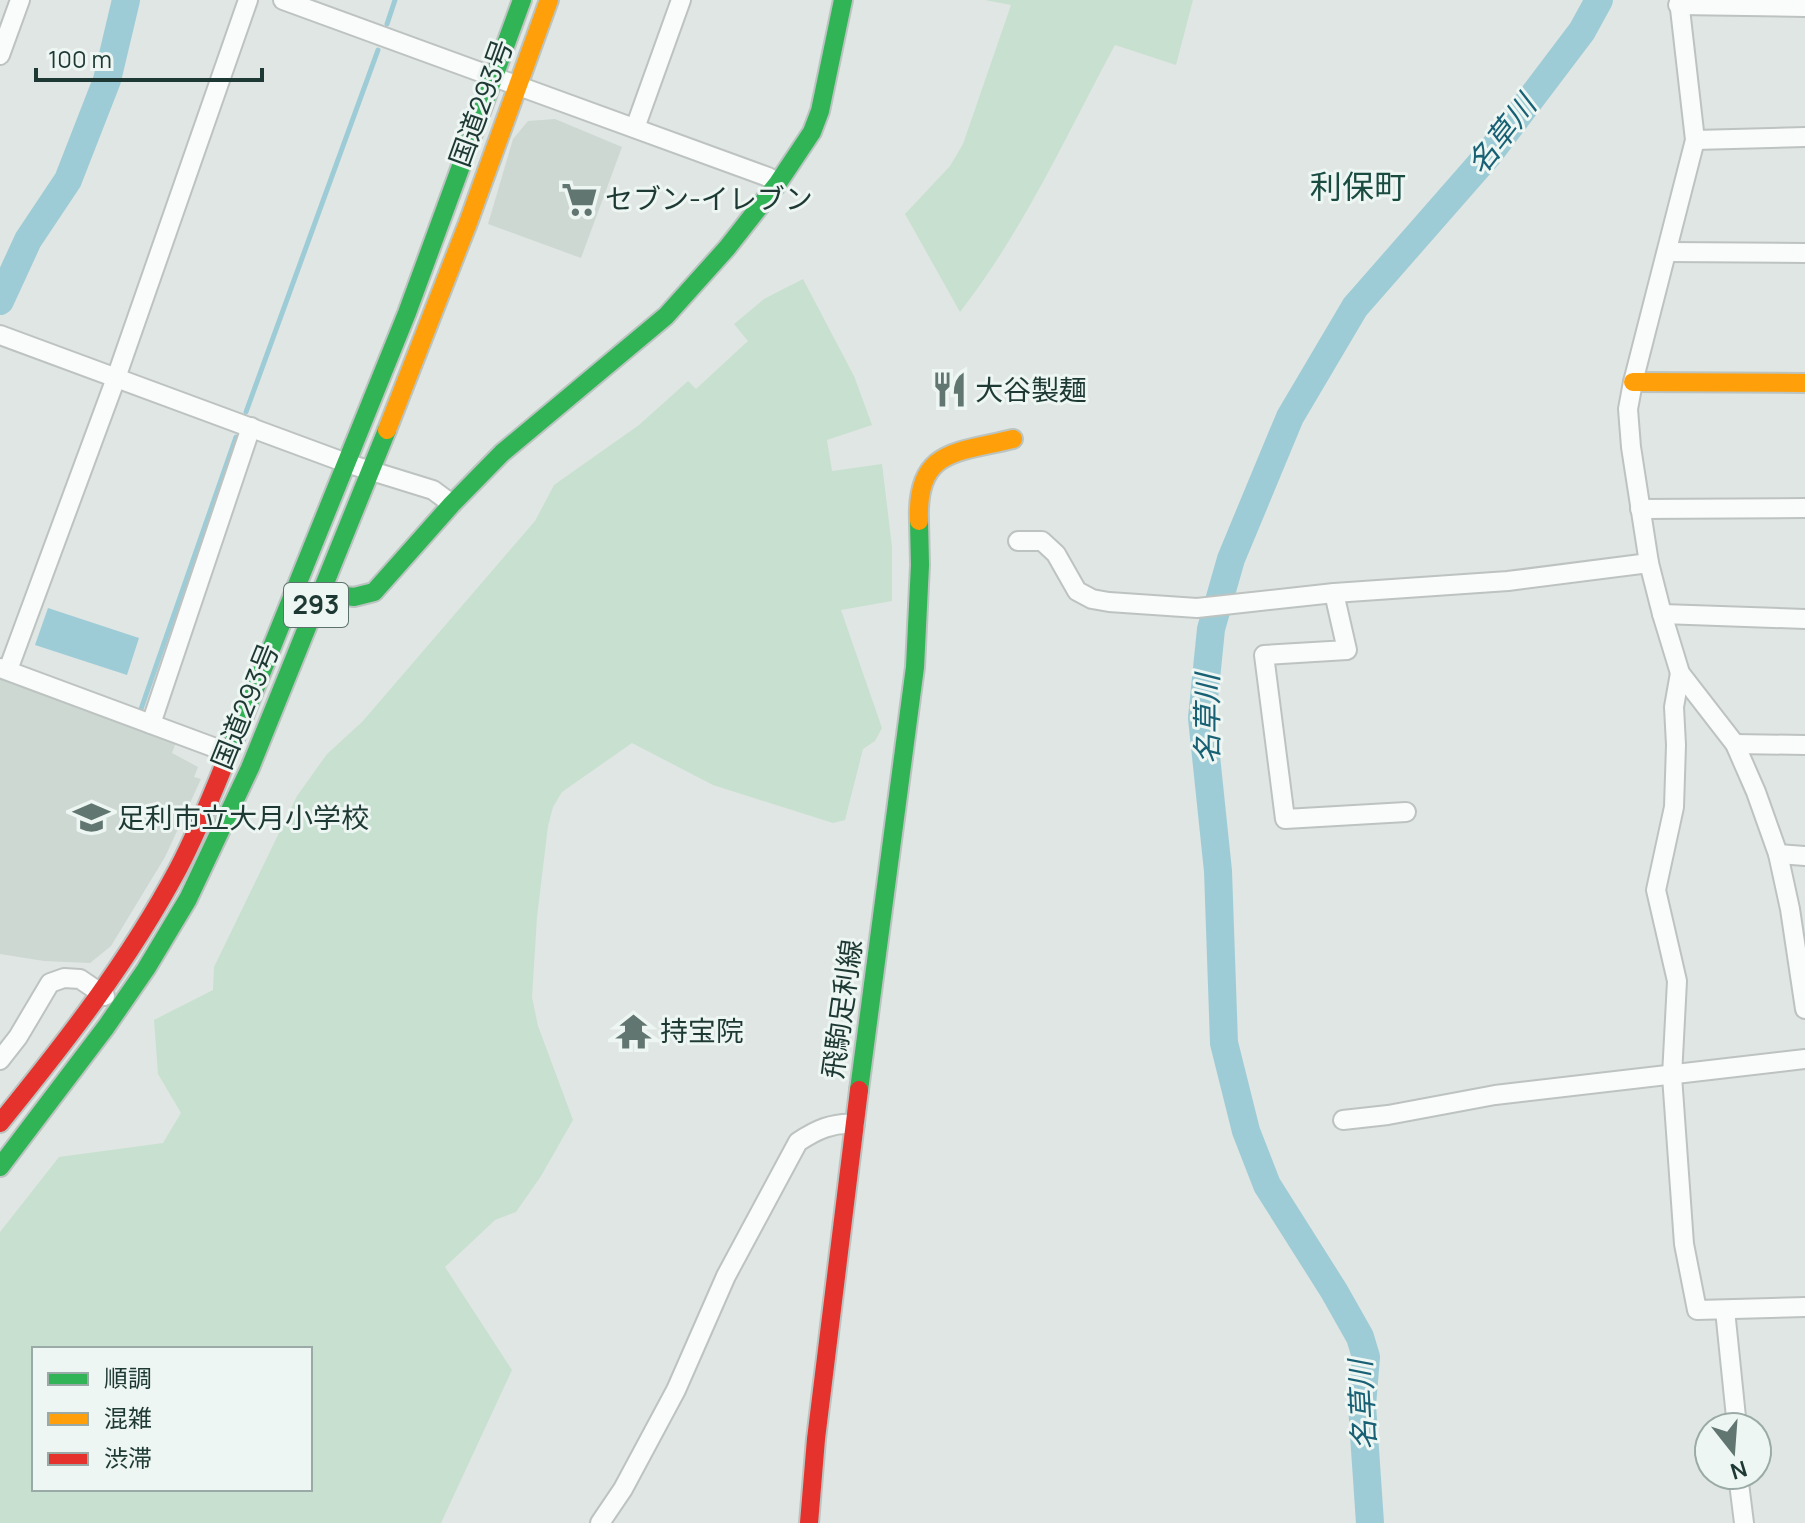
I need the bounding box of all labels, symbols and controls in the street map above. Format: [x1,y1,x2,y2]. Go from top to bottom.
scale bar [36,32,262,82]
street label: 国道293号 [439,34,521,172]
text: 100 m [48,42,112,75]
water label: 名草川 [1457,84,1547,182]
district label: 利保町 [1310,164,1406,208]
place label: セブン-イレブン [605,179,813,217]
supermarket icon: セブン-イレブン [560,180,598,218]
place label: 大谷製麺 [975,370,1087,408]
restaurant icon: 大谷製麺 [930,371,968,409]
road number: 293 [284,583,348,627]
street label: 国道293号 [202,637,287,774]
water label: 名草川 [1186,671,1227,764]
place label: 足利市立大月小学校 [117,798,369,836]
school or university icon: 足利市立大月小学校 [72,799,110,837]
street label: 飛駒足利線 [812,937,870,1081]
place label: 持宝院 [660,1011,744,1049]
temple icon: 持宝院 [615,1012,653,1050]
legend [32,1347,312,1491]
water label: 名草川 [1339,1356,1384,1451]
text: 順調 [104,1361,152,1394]
text: 混雑 [104,1401,152,1434]
north arrow [1693,1411,1773,1491]
text: 渋滞 [104,1441,152,1474]
text: N [1727,1453,1751,1487]

